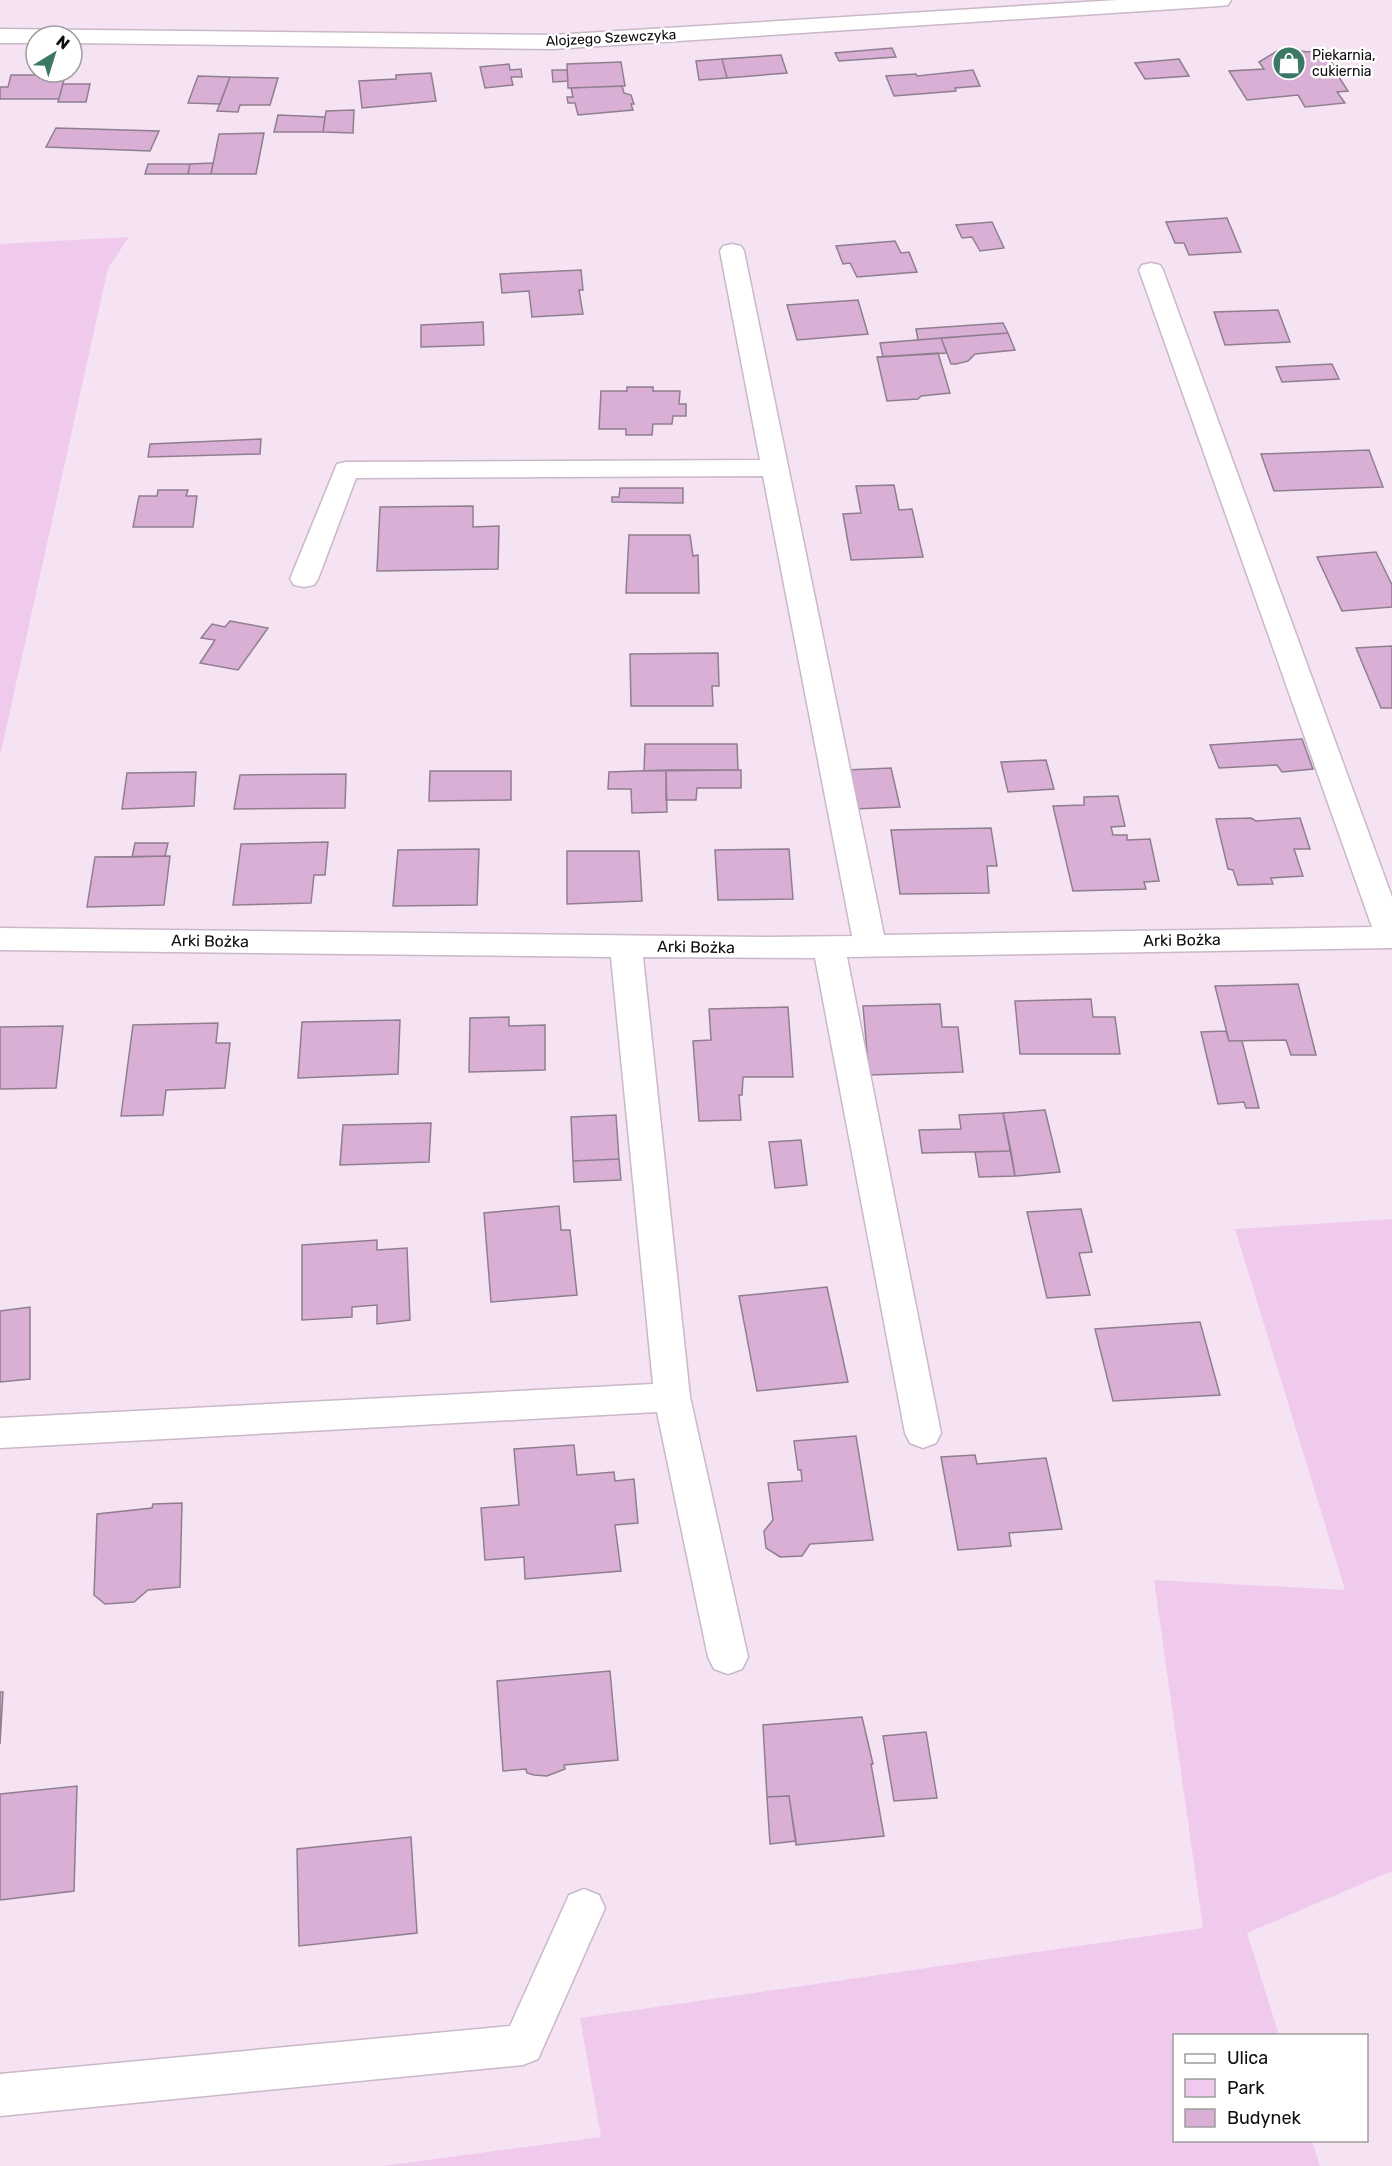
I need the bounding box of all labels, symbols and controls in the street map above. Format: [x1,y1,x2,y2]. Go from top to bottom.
north arrow [24,24,84,84]
street label: Alojzego Szewczyka [545,26,677,50]
text: N [53,32,73,54]
shop icon: Piekarnia, cukiernia [1271,45,1307,81]
place label: Piekarnia, cukiernia [1312,47,1375,80]
street label: Arki Bożka [1143,930,1221,950]
street label: Arki Bożka [171,931,249,951]
street label: Arki Bożka [657,937,735,957]
legend [1173,2034,1368,2142]
text: Ulica [1227,2047,1268,2069]
text: Park [1227,2077,1265,2099]
text: Budynek [1227,2107,1301,2129]

